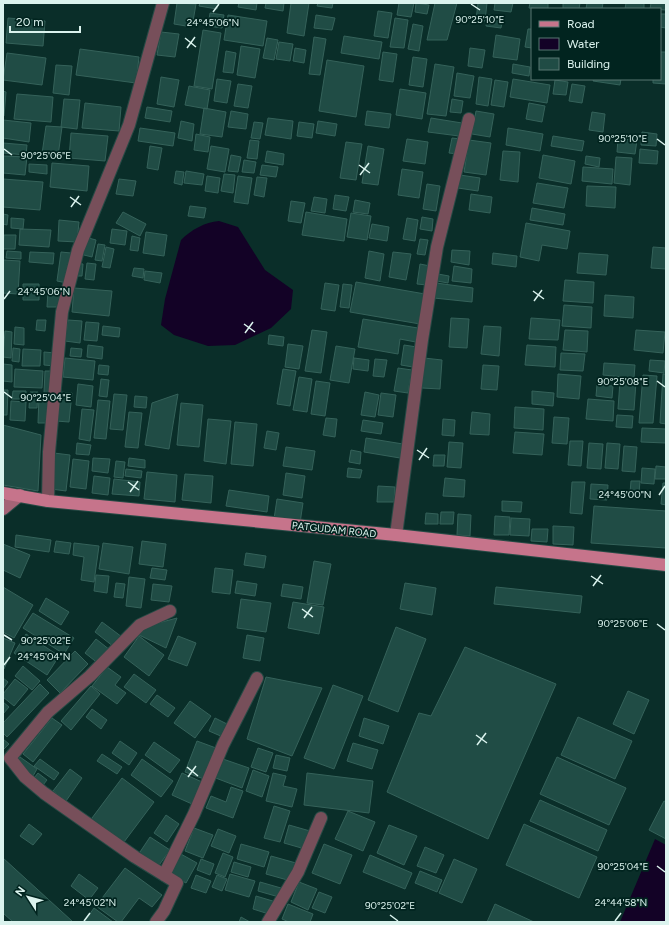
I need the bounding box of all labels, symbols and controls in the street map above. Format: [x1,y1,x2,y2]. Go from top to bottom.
scale bar [10,8,80,34]
legend [531,8,661,80]
text: 90°25'10"E [456,13,504,26]
text: 20 m [16,15,44,29]
text: 24°45'06"N [187,16,239,29]
text: Road [567,17,595,31]
text: Water [567,37,599,51]
text: Building [567,57,610,71]
text: 90°25'10"E [599,132,647,145]
text: 90°25'06"E [21,149,71,162]
text: 24°45'06"N [18,285,70,298]
text: 90°25'08"E [598,375,648,388]
text: 90°25'04"E [21,391,71,404]
text: 24°45'00"N [598,488,652,501]
street label: PATGUDAM ROAD [291,519,377,540]
text: 90°25'06"E [598,617,648,630]
text: 90°25'02"E [21,634,71,647]
text: 24°45'04"N [17,650,71,663]
text: 90°25'04"E [598,860,648,873]
north arrow [8,877,48,917]
text: N [13,884,28,899]
text: 24°45'02"N [64,896,116,909]
text: 24°44'58"N [595,896,647,909]
text: 90°25'02"E [365,899,415,912]

